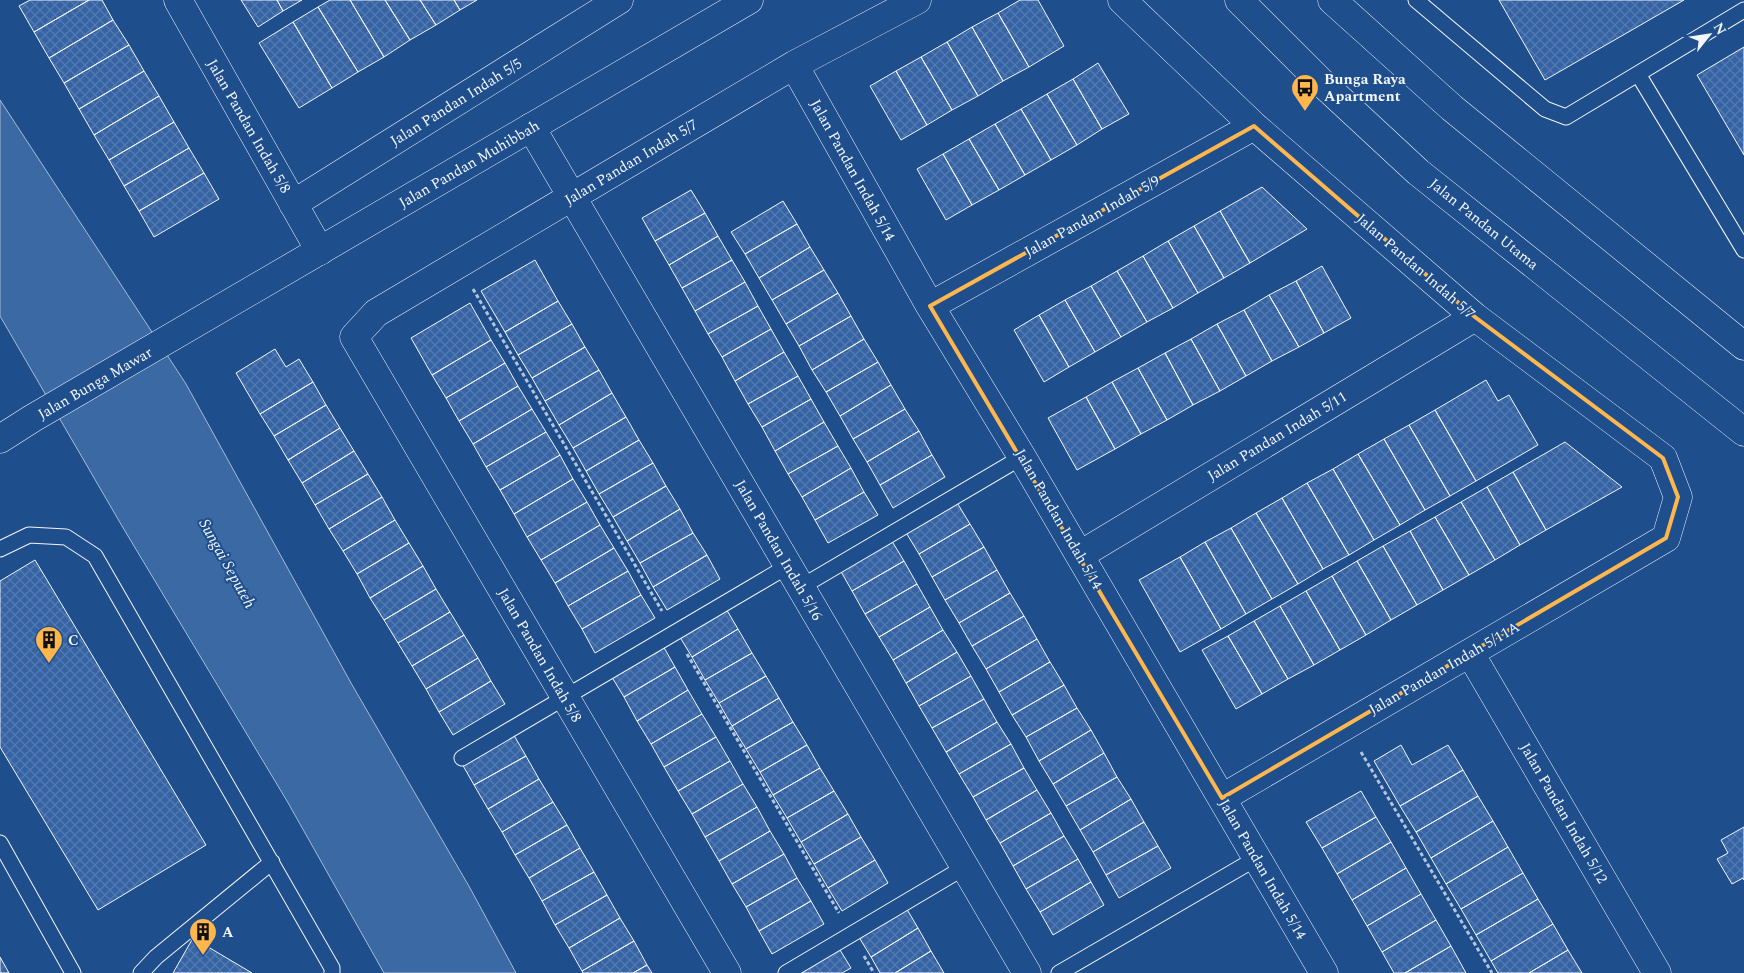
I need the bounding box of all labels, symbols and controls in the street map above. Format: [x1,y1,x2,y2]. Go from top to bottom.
north arrow [1684,10,1734,60]
text: N [1708,19,1732,39]
street label: Jalan Pandan Indah 5/5 [386,52,527,152]
street label: Jalan Pandan Indah 5/8 [201,55,296,198]
place label: Bunga Raya Apartment [1324,68,1406,108]
bus stop icon: Bunga Raya Apartment [1290,73,1320,112]
street label: Jalan Pandan Indah 5/14 [804,95,901,246]
street label: Jalan Pandan Indah 5/7 [560,113,702,211]
street label: Jalan Pandan Muhibbah [394,115,544,214]
street label: Jalan Pandan Indah 5/9 [1020,170,1164,263]
street label: Jalan Pandan Utama [1424,173,1544,276]
street label: Jalan Pandan Indah 5/7 [1351,208,1481,325]
street label: Jalan Bunga Mawar [34,341,157,426]
street label: Jalan Pandan Indah 5/11 [1203,386,1351,487]
street label: Jalan Pandan Indah 5/14 [1009,444,1109,594]
street label: Jalan Pandan Indah 5/16 [729,475,829,625]
water label: Sungai Seputeh [193,514,262,613]
street label: Jalan Pandan Indah 5/8 [492,584,587,727]
street label: Jalan Pandan Indah 5/11A [1365,616,1524,721]
building icon: C [34,625,64,664]
place label: C [68,629,79,652]
street label: Jalan Pandan Indah 5/12 [1514,738,1613,888]
street label: Jalan Pandan Indah 5/14 [1213,794,1313,944]
building icon: A [188,917,218,956]
place label: A [222,921,234,944]

